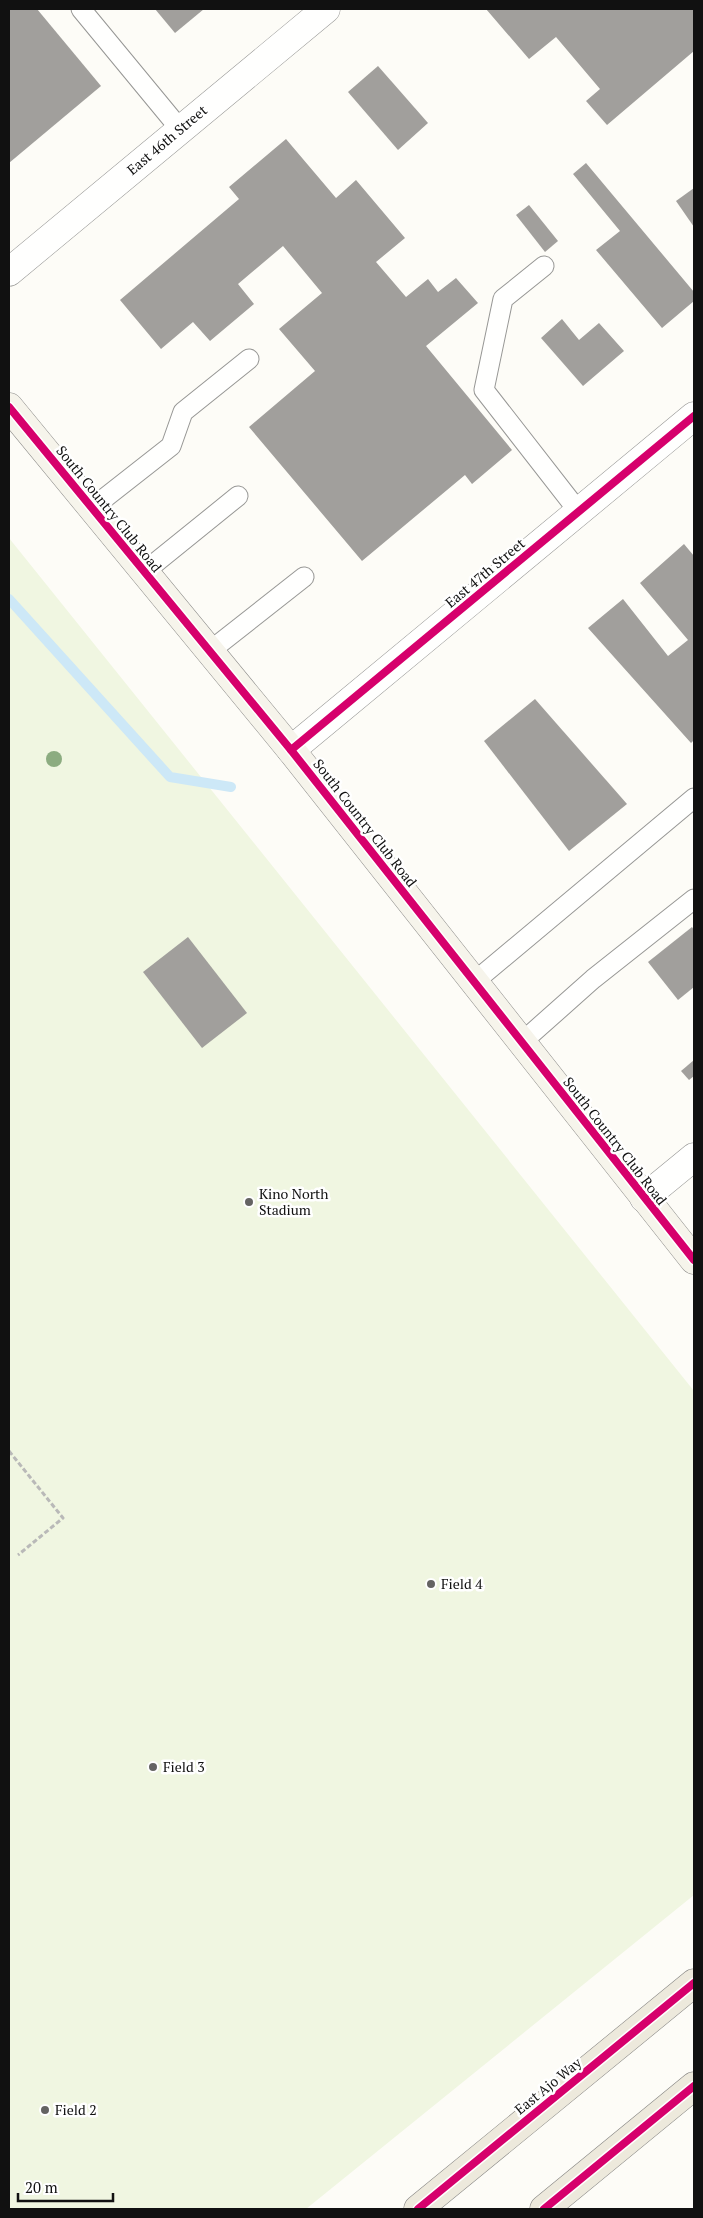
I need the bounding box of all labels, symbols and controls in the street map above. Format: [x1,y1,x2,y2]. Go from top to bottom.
street label: East 46th Street [123,100,211,179]
street label: South Country Club Road [52,441,167,576]
street label: East 47th Street [441,533,529,612]
street label: South Country Club Road [309,755,422,891]
street label: South Country Club Road [559,1073,672,1209]
place label: Kino North Stadium [259,1184,329,1219]
marker: Kino North Stadium [243,1196,255,1208]
place label: Field 4 [441,1574,483,1593]
marker: Field 4 [425,1578,437,1590]
place label: Field 3 [163,1757,205,1776]
marker: Field 3 [147,1761,159,1773]
street label: East Ajo Way [510,2052,586,2118]
place label: Field 2 [55,2100,97,2119]
marker: Field 2 [39,2104,51,2116]
scale bar [18,2170,112,2202]
text: 20 m [25,2177,58,2197]

